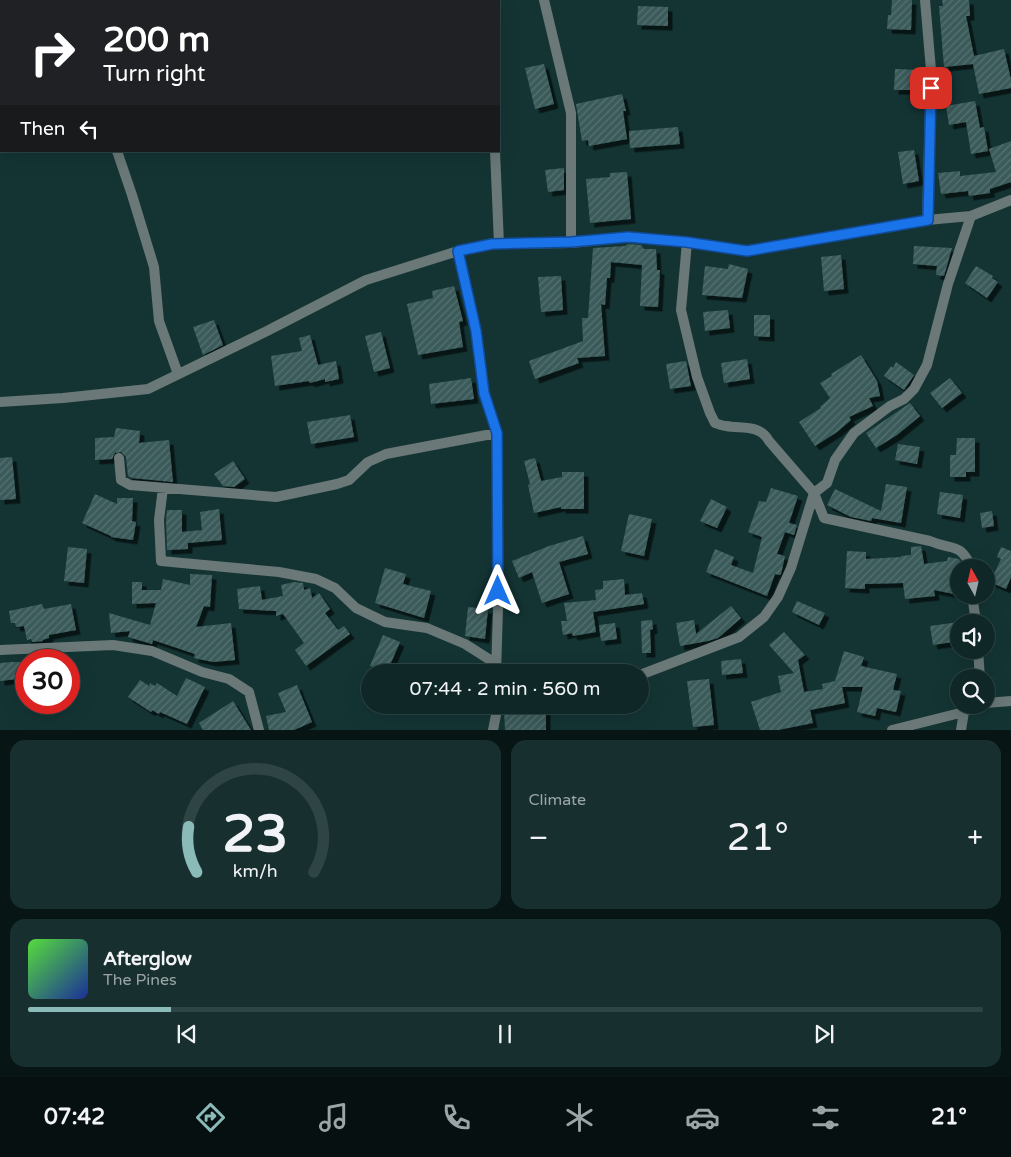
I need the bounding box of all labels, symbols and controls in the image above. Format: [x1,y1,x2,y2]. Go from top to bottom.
text: 200 m [103,19,210,61]
icon: right [20,20,85,85]
text: Turn right [103,61,205,87]
pin [910,67,952,109]
icon: arrive [917,74,945,102]
icon: left [75,115,103,143]
text: Then [20,118,65,140]
north arrow [950,559,995,604]
map controls [950,559,995,714]
position arrow [471,564,523,616]
button: sound [950,614,995,659]
speed limit sign: 30 [15,649,80,714]
button: search [950,669,995,714]
text: 07:44 · 2 min · 560 m [409,678,601,700]
text: Climate [529,790,586,810]
text: 23 [223,803,288,866]
text: 21° [727,815,789,861]
text: − [529,821,548,855]
text: + [967,821,983,855]
text: km/h [233,861,278,882]
text: Afterglow [103,948,192,970]
text: The Pines [103,970,177,990]
icon: previous [173,1020,201,1048]
icon: pause [491,1020,519,1048]
icon: next [810,1020,838,1048]
icon: directions [193,1100,228,1135]
icon: music [316,1100,351,1135]
icon: phone [439,1100,474,1135]
icon: climate [562,1100,597,1135]
icon: car [685,1100,720,1135]
icon: filters [808,1100,843,1135]
text: 07:42 [44,1104,105,1130]
text: 21° [931,1104,967,1130]

